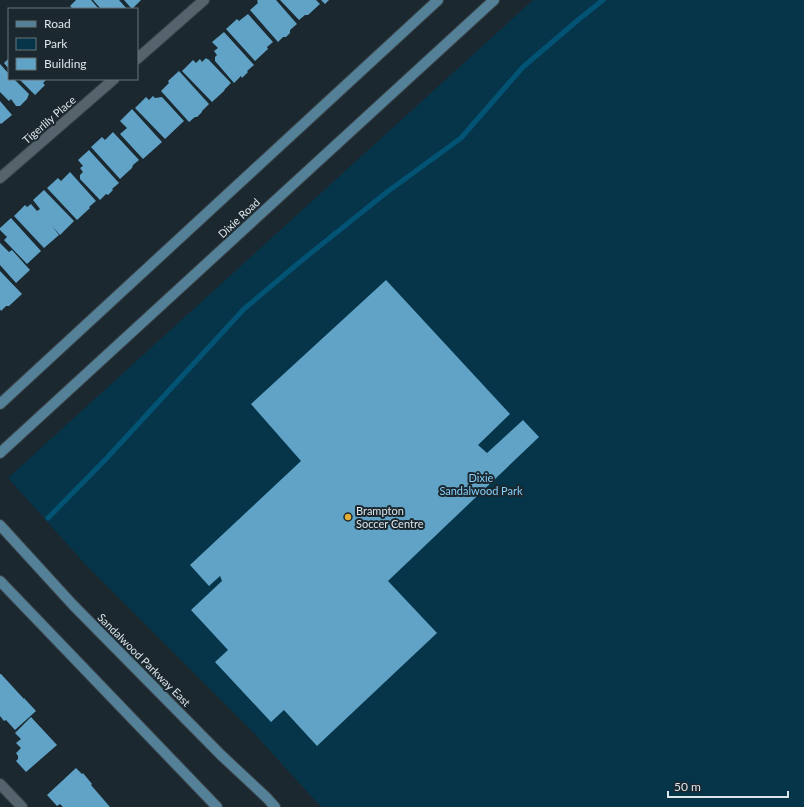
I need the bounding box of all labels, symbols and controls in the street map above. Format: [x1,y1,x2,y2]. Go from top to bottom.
legend [8,8,138,80]
text: Road [44,16,71,31]
text: Park [44,36,68,51]
text: Building [44,56,87,71]
street label: Tigerlily Place [19,93,78,146]
street label: Dixie Road [215,195,262,240]
park label: Dixie Sandalwood Park [439,471,523,497]
place label: Brampton Soccer Centre [356,504,424,530]
marker: Brampton Soccer Centre [343,512,353,522]
street label: Sandalwood Parkway East [95,611,193,709]
scale bar [668,773,788,799]
text: 50 m [674,779,701,794]

